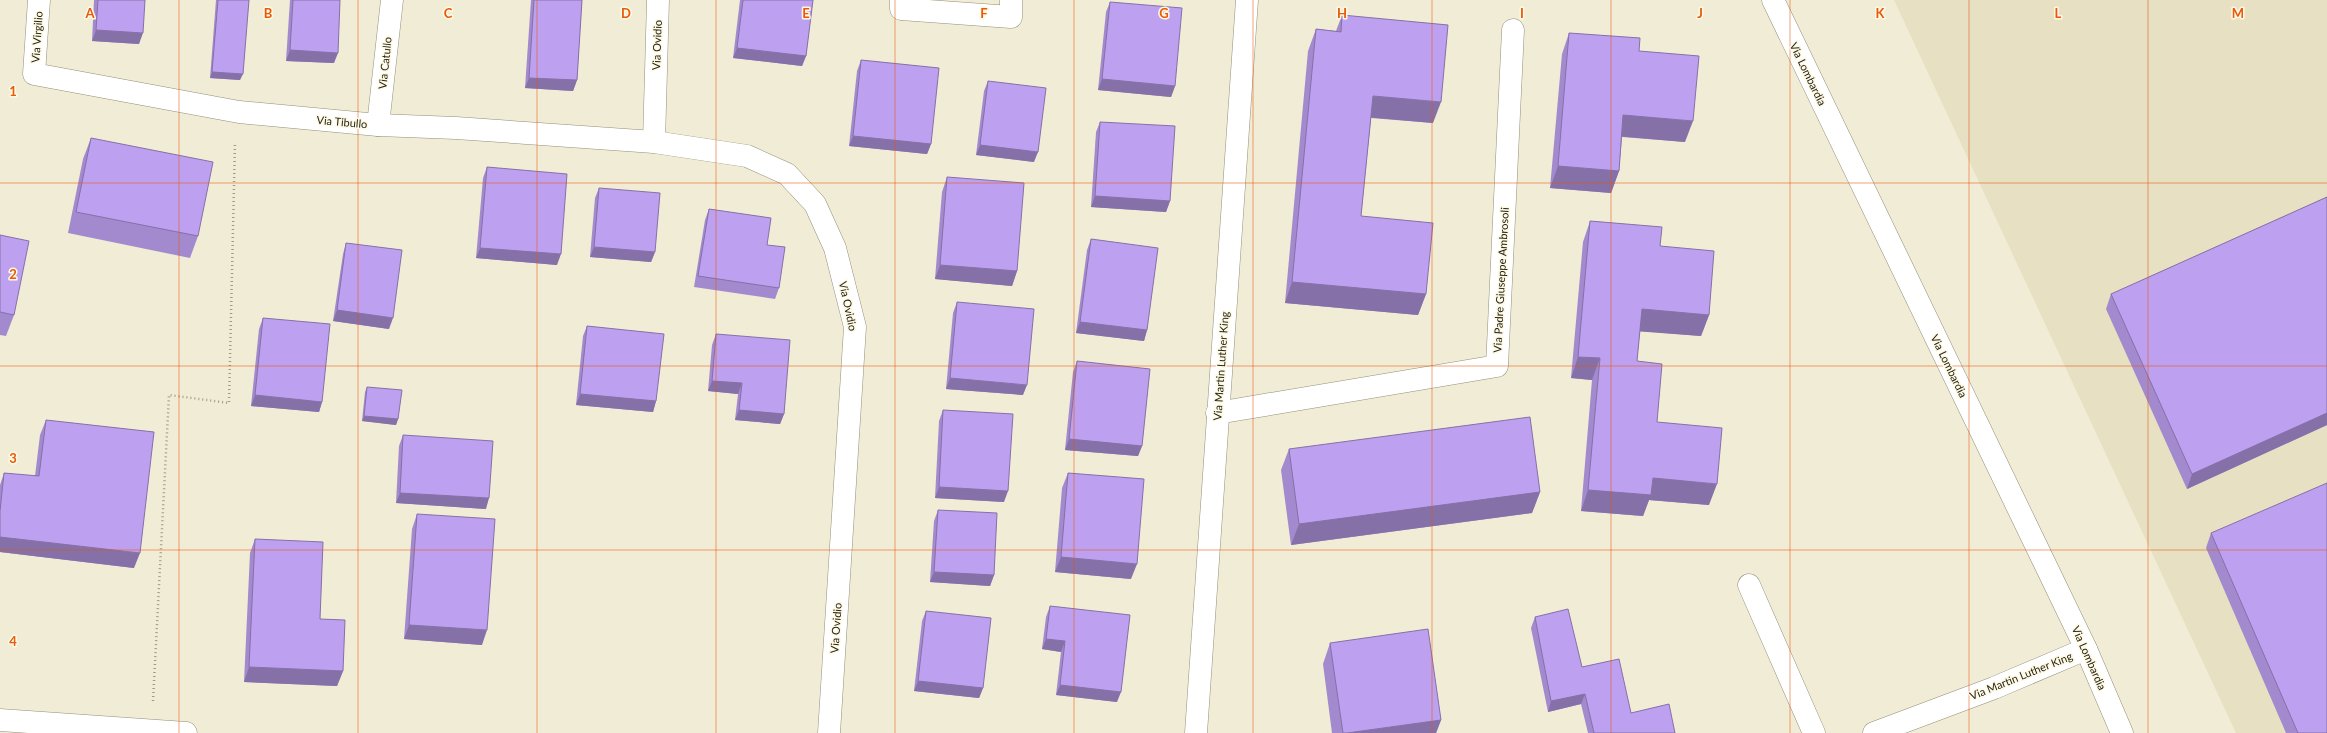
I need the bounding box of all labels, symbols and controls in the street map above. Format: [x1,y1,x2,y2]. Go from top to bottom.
text: A [84,5,95,21]
text: B [264,5,273,21]
text: C [444,5,453,21]
text: D [621,5,631,21]
text: E [802,5,810,21]
text: F [980,5,988,21]
text: G [1159,5,1169,21]
text: H [1337,5,1347,21]
text: I [1520,5,1524,21]
text: J [1697,5,1703,21]
text: K [1876,5,1886,21]
text: L [2055,5,2062,21]
text: M [2232,5,2244,21]
street label: Via Virgilio [28,11,45,63]
street label: Via Ovidio [649,20,664,70]
street label: Via Catullo [375,36,394,90]
street label: Via Lombardia [1788,40,1829,107]
text: 1 [9,83,17,99]
street label: Via Tibullo [316,113,368,130]
street label: Via Padre Giuseppe Ambrosoli [1490,207,1511,353]
text: 2 [9,266,17,282]
street label: Via Ovidio [837,280,860,332]
street label: Via Martin Luther King [1210,311,1231,421]
street label: Via Lombardia [1929,332,1970,399]
text: 3 [9,450,17,466]
street label: Via Ovidio [827,602,844,654]
street label: Via Lombardia [2070,624,2109,692]
text: 4 [9,633,17,649]
street label: Via Martin Luther King [1968,649,2074,702]

